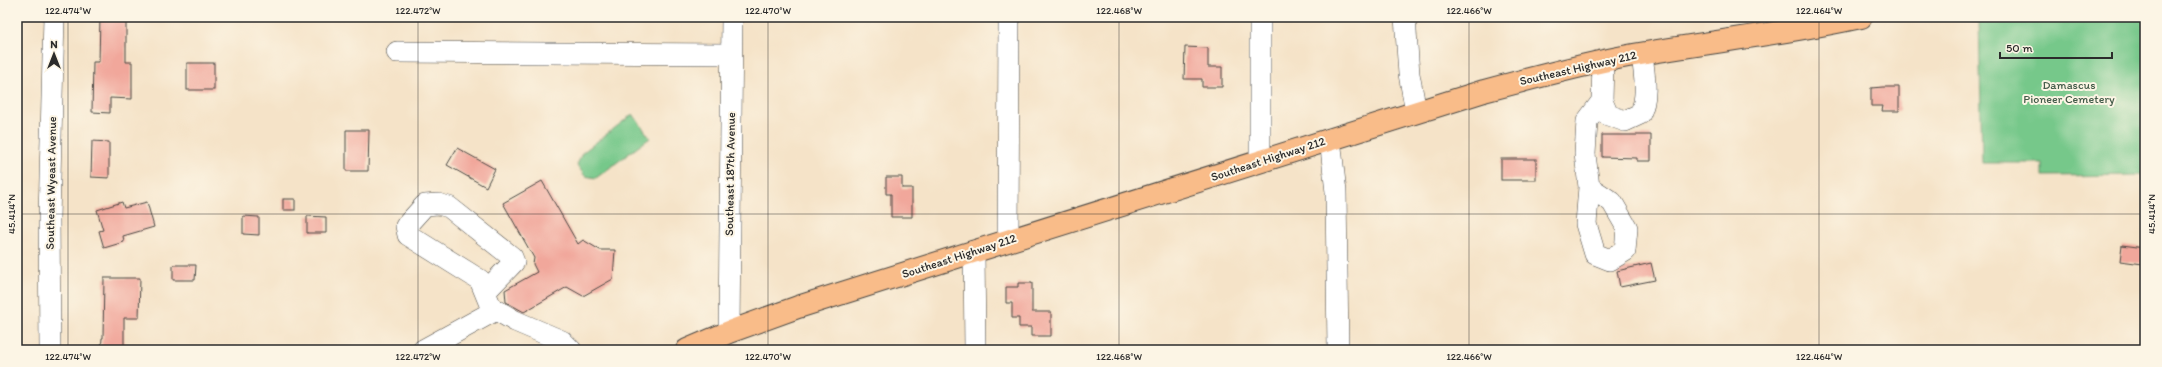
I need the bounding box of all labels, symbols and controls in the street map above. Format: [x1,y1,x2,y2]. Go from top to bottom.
text: 122.474°W [45,4,91,17]
text: 122.472°W [395,4,441,17]
text: 122.470°W [745,4,792,17]
text: 122.468°W [1096,4,1142,17]
text: 122.466°W [1446,4,1492,17]
text: 122.464°W [1796,4,1843,17]
north arrow [34,34,74,74]
scale bar [2000,34,2112,60]
text: N [50,38,58,51]
text: 50 m [2006,41,2032,55]
street label: Southeast Highway 212 [1518,48,1638,88]
park label: Damascus Pioneer Cemetery [2023,78,2115,106]
street label: Southeast 187th Avenue [722,112,738,236]
street label: Southeast Wyeast Avenue [43,116,59,250]
street label: Southeast Highway 212 [1209,134,1328,184]
text: 45.414°N [5,194,18,234]
text: 45.414°N [2145,194,2158,234]
street label: Southeast Highway 212 [900,231,1019,281]
text: 122.474°W [45,350,91,363]
text: 122.472°W [395,350,441,363]
text: 122.470°W [745,350,792,363]
text: 122.468°W [1096,350,1142,363]
text: 122.466°W [1446,350,1492,363]
text: 122.464°W [1796,350,1843,363]

